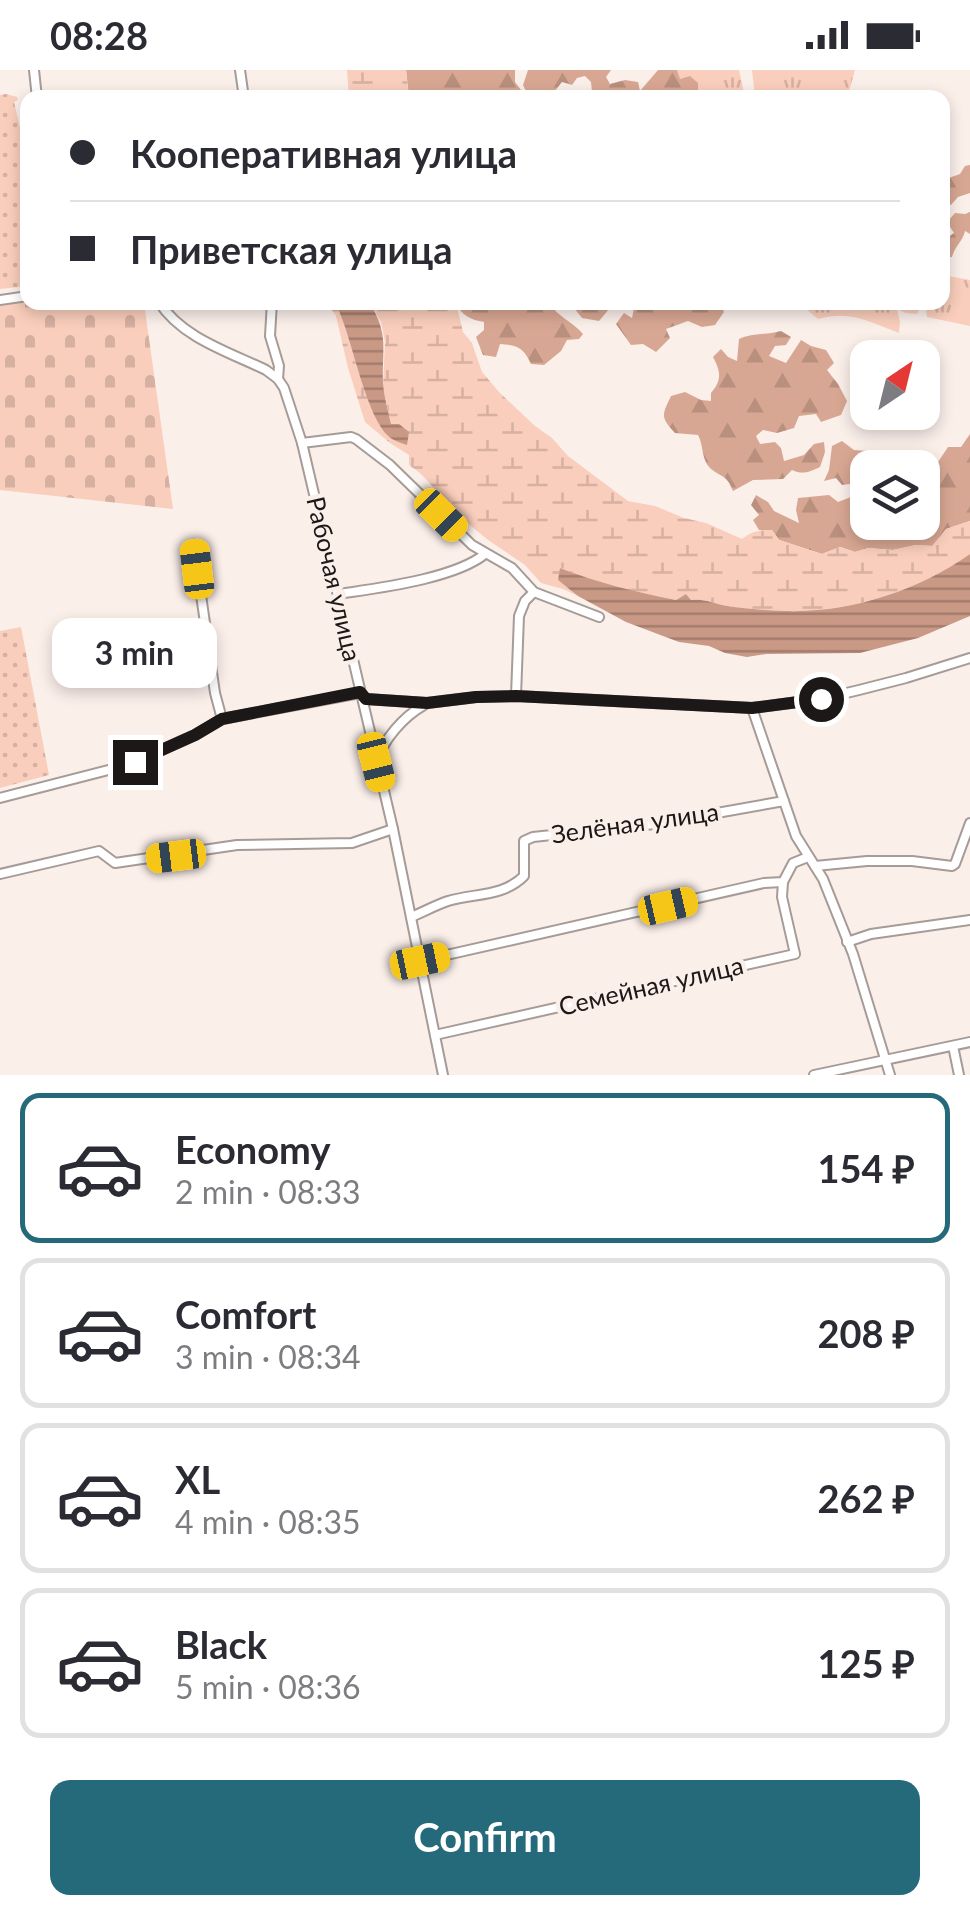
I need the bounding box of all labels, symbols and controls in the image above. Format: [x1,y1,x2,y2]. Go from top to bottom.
text: 08:28 [50,12,148,58]
text: Кооперативная улица [130,130,517,176]
text: Приветская улица [130,226,453,272]
north arrow [850,340,940,430]
map controls [850,340,940,540]
button: layers [850,450,940,540]
car [409,483,473,547]
street label: Рабочая улица [301,493,369,664]
car [178,537,216,601]
callout: 3 min [52,617,218,687]
text: 3 min [95,633,174,672]
route start [799,677,844,722]
car [354,729,398,795]
route end [113,740,158,785]
street label: Зелёная улица [549,795,721,849]
car [144,837,208,875]
car [635,885,701,927]
car [388,940,452,982]
street label: Семейная улица [556,949,746,1021]
icon: car [55,1123,145,1213]
text: Economy [175,1126,330,1172]
text: 154 ₽ [818,1145,915,1191]
text: 2 min · 08:33 [175,1172,361,1211]
icon: car [55,1288,145,1378]
text: Comfort [175,1291,316,1337]
text: 208 ₽ [818,1310,915,1356]
text: 3 min · 08:34 [175,1337,361,1376]
icon: car [55,1453,145,1543]
text: XL [175,1456,220,1502]
text: 262 ₽ [818,1475,915,1521]
text: 4 min · 08:35 [175,1502,361,1541]
icon: car [55,1618,145,1708]
text: Black [175,1621,267,1667]
text: 125 ₽ [818,1640,915,1686]
text: 5 min · 08:36 [175,1667,361,1706]
button: Confirm [50,1780,920,1895]

